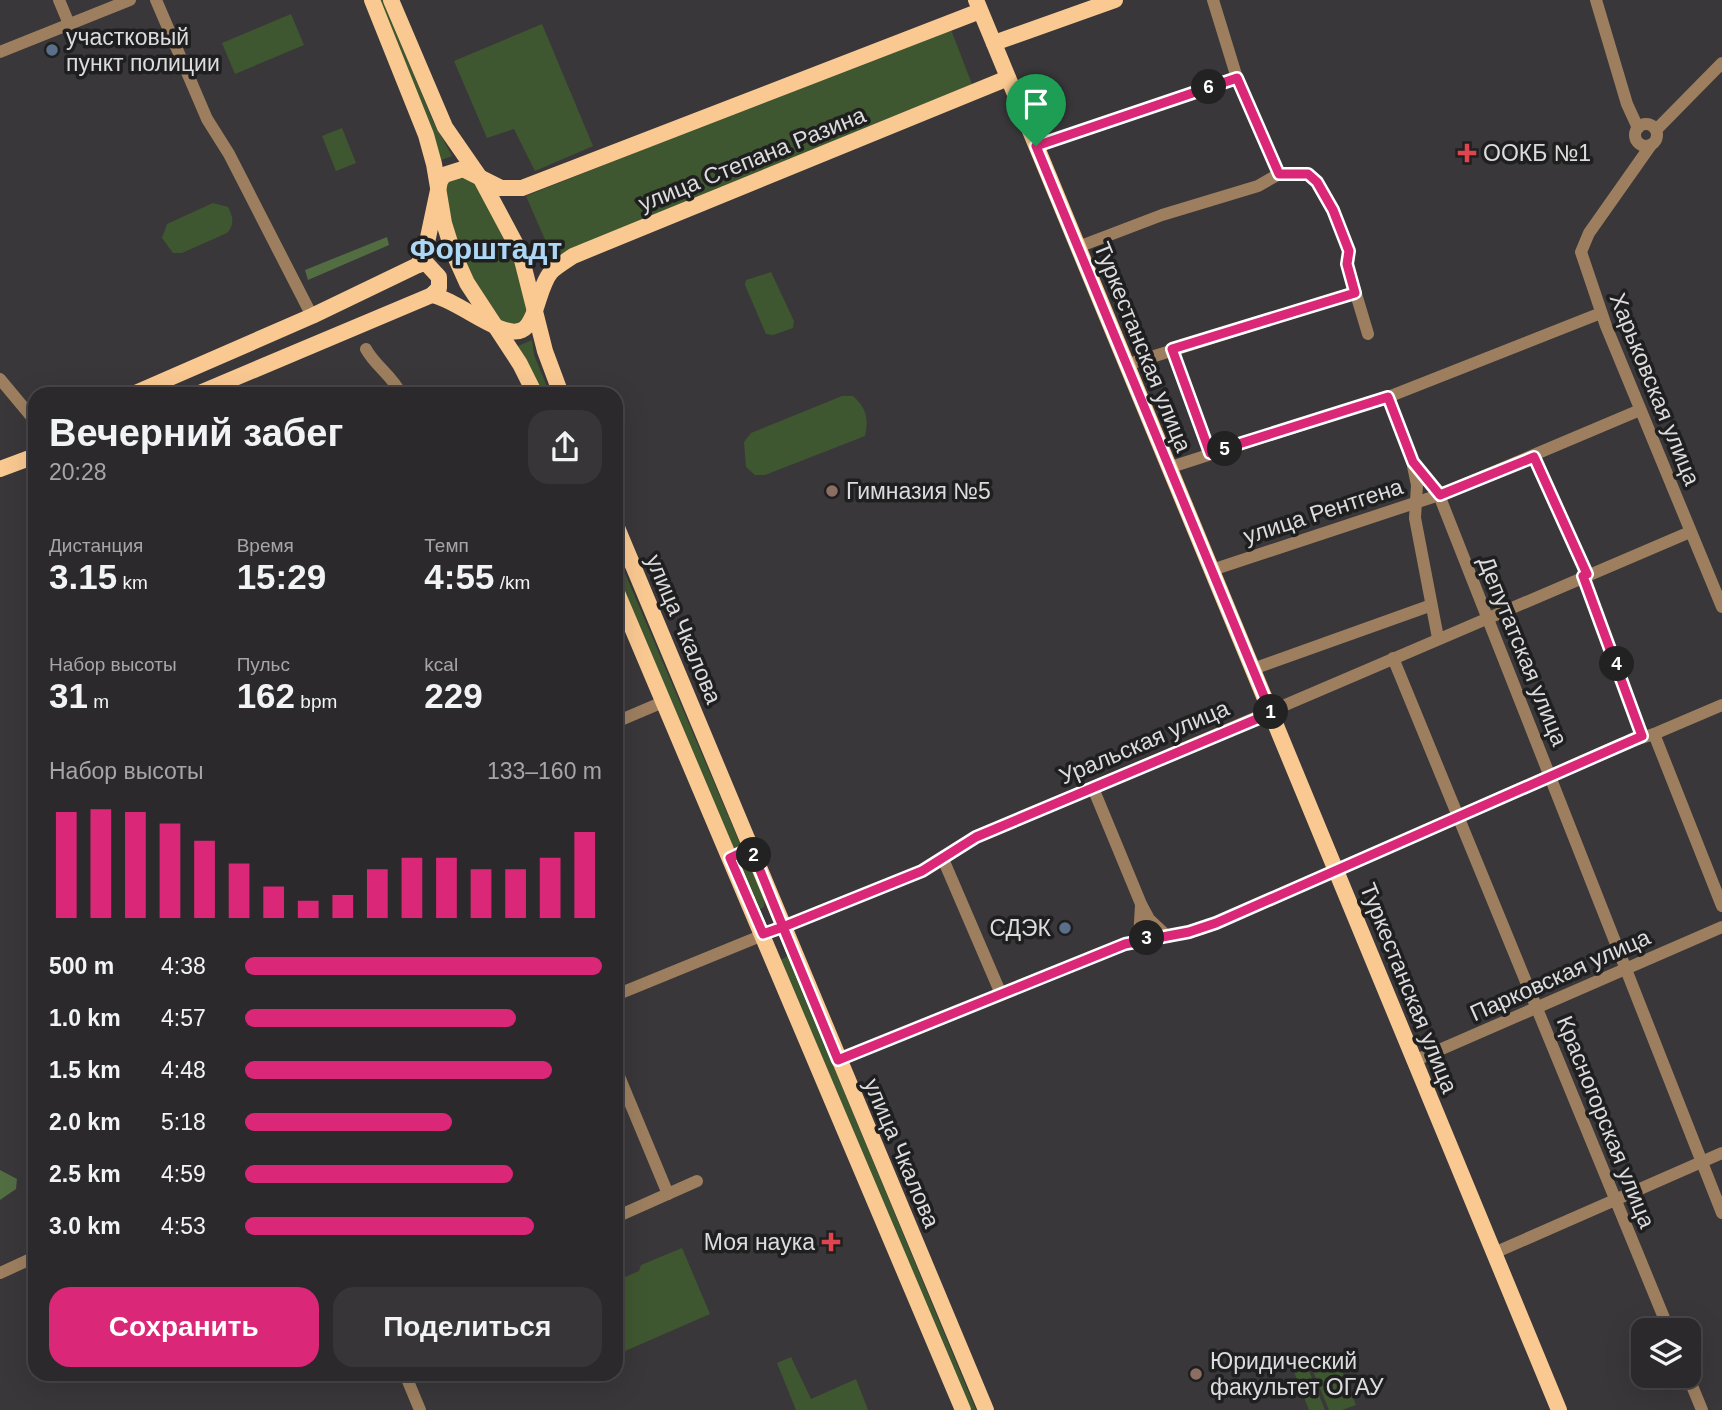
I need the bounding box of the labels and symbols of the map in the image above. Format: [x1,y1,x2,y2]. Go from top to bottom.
place label: участковый пункт полиции [66,24,220,76]
marker: участковый пункт полиции [44,42,60,58]
pin: 6 [1192,70,1226,104]
pin [1006,74,1066,146]
street label: улица Степана Разина [635,101,869,216]
place label: ООКБ №1 [1483,140,1591,166]
marker: ООКБ №1 [1457,143,1477,163]
district label: Форштадт [410,232,562,265]
street label: Туркестанская улица [1089,238,1197,456]
street label: Харьковская улица [1605,289,1706,489]
pin: 5 [1208,432,1242,466]
street label: улица Рентгена [1240,473,1406,549]
place label: Гимназия №5 [846,478,991,504]
marker: Гимназия №5 [824,483,840,499]
street label: улица Чкалова [641,550,727,708]
street label: Депутатская улица [1473,552,1573,750]
pin: 4 [1600,646,1634,682]
street label: Уральская улица [1055,694,1233,789]
pin: 1 [1254,694,1288,730]
pin: 2 [736,838,772,872]
street label: Туркестанская улица [1355,879,1463,1097]
place label: СДЭК [989,915,1052,941]
marker: СДЭК [1057,920,1073,936]
pin: 3 [1130,920,1164,956]
street label: Парковская улица [1466,924,1654,1026]
street label: Красногорская улица [1552,1012,1661,1232]
street label: улица Чкалова [859,1074,945,1232]
place label: Моя наука [704,1229,815,1255]
marker: Моя наука [821,1232,841,1252]
place label: Юридический факультет ОГАУ [1210,1348,1384,1400]
marker: Юридический факультет ОГАУ [1188,1366,1204,1382]

